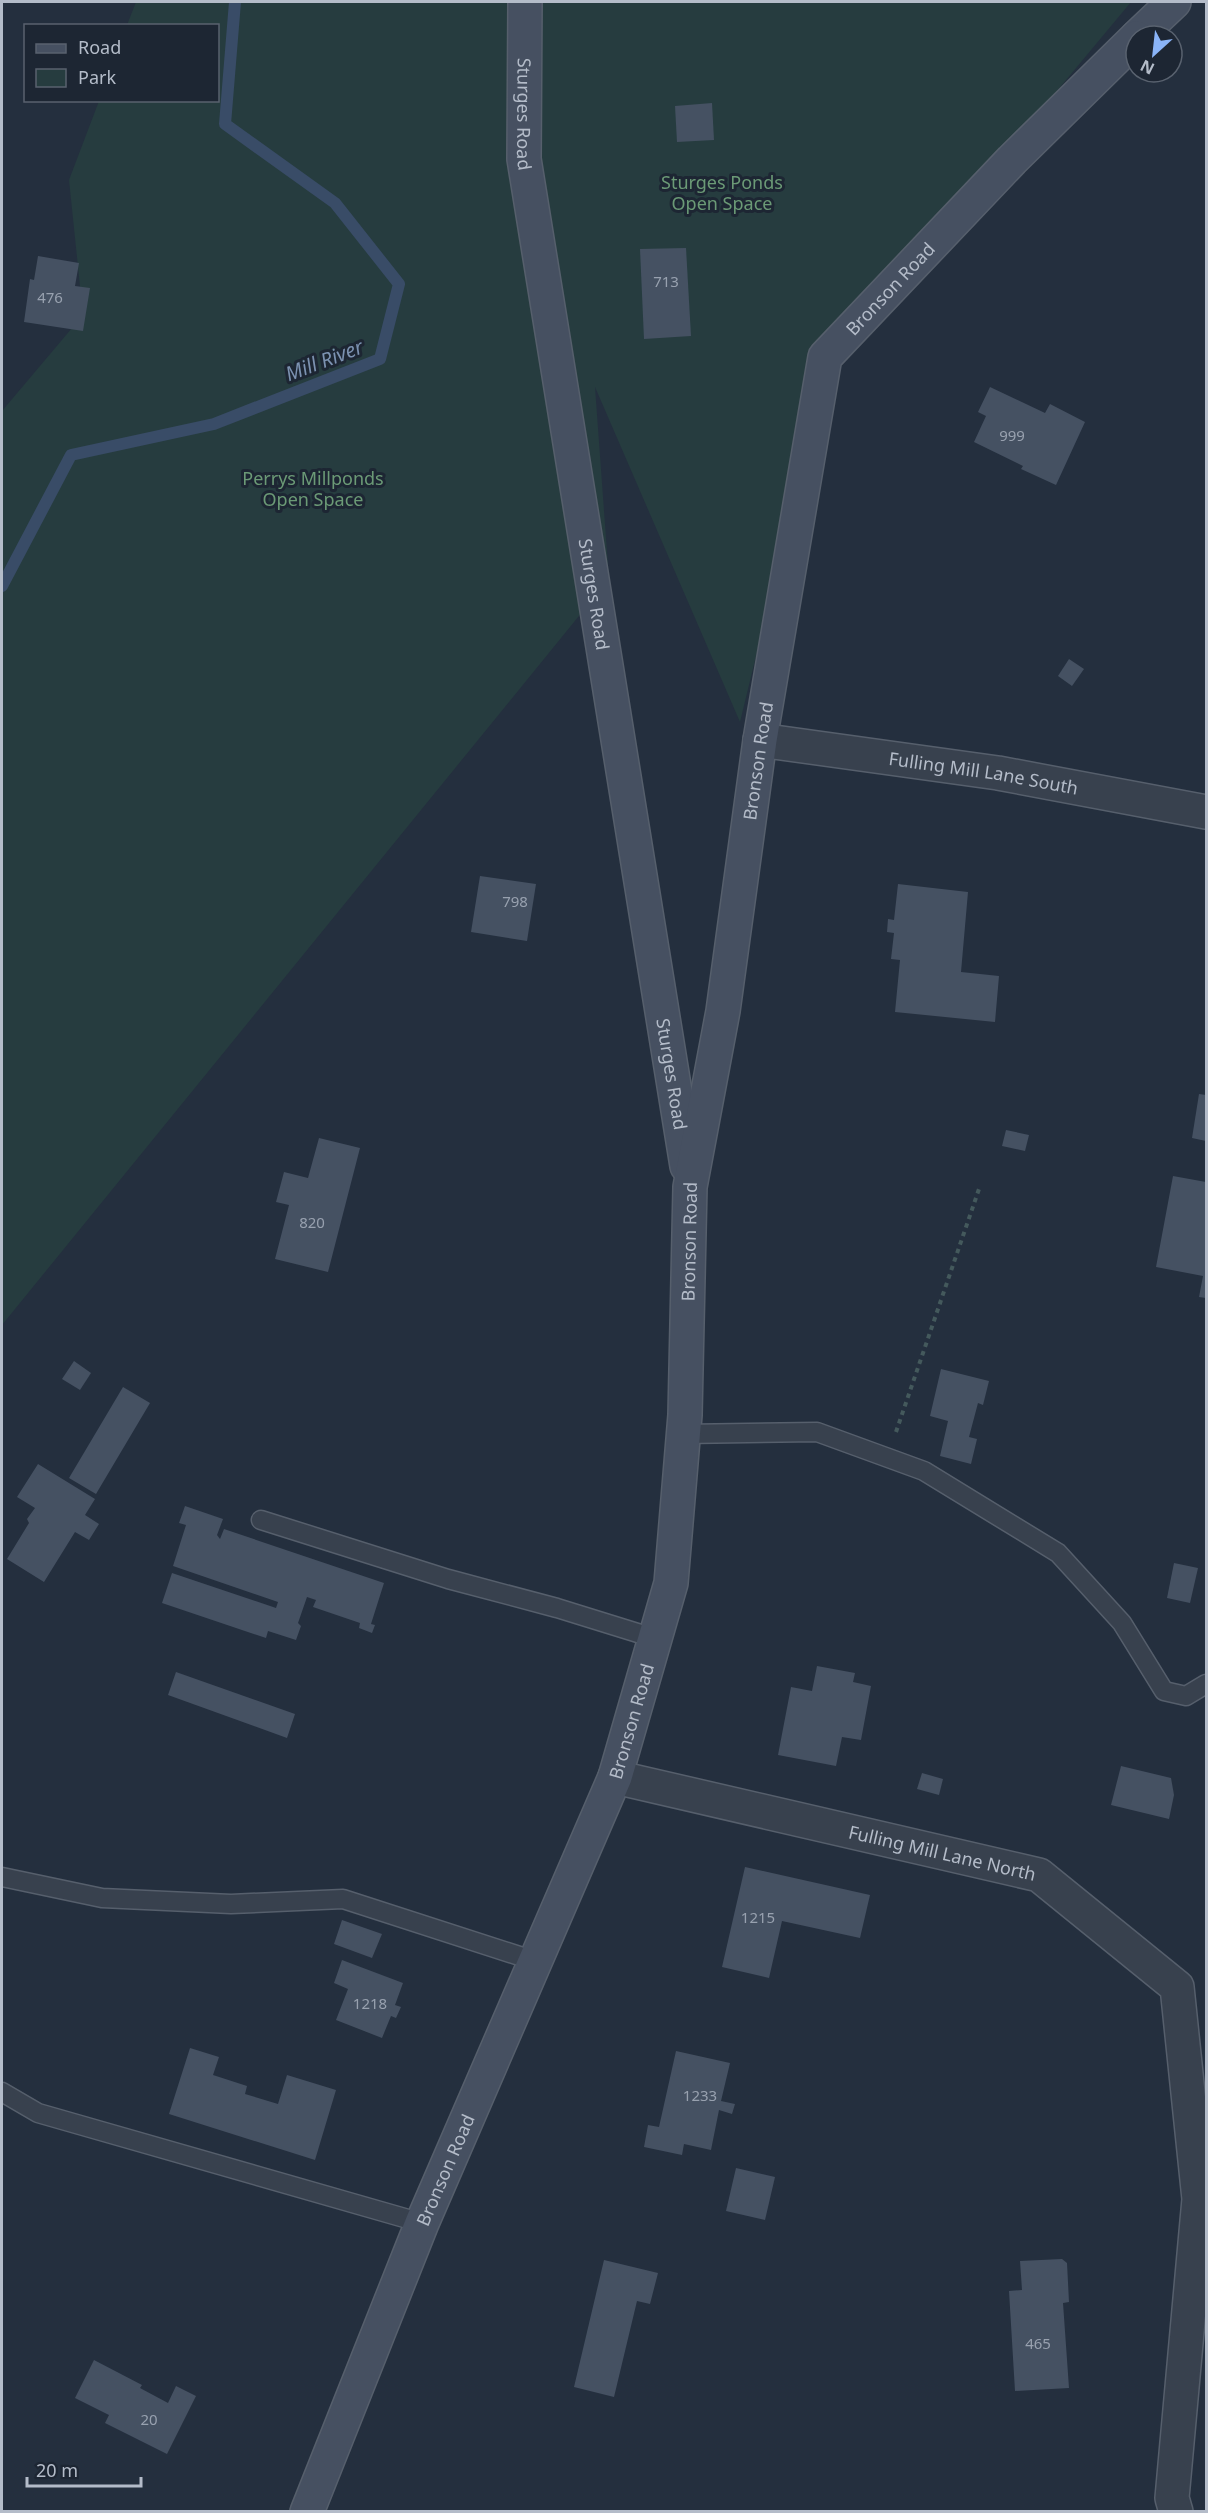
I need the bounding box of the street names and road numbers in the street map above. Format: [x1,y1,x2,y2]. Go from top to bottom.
street label: Sturges Road [512,58,538,172]
street label: Bronson Road [840,237,940,340]
street label: Sturges Road [574,537,615,652]
street label: Bronson Road [737,700,778,822]
street label: Fulling Mill Lane South [887,746,1080,800]
street label: Sturges Road [651,1017,693,1132]
street label: Bronson Road [675,1182,702,1302]
street label: Bronson Road [603,1661,659,1782]
street label: Fulling Mill Lane North [846,1819,1038,1886]
street label: Bronson Road [410,2110,480,2229]

